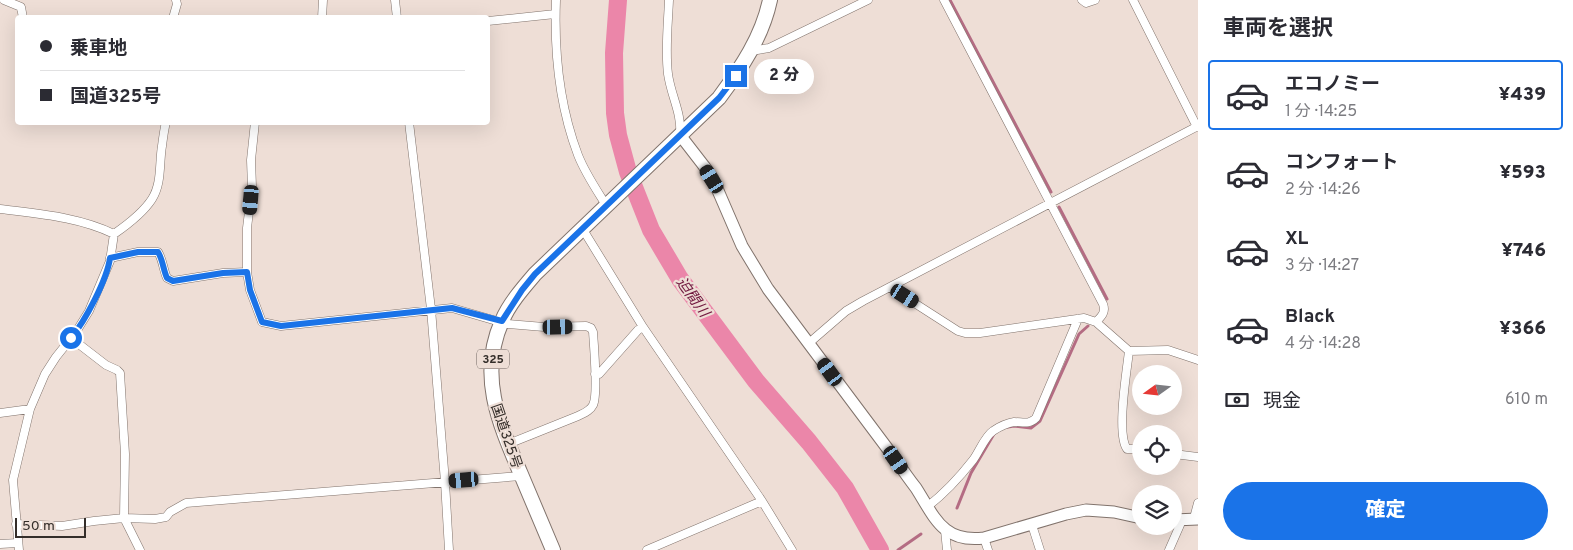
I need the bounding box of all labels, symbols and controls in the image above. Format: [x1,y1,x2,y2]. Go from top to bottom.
text: 車両を選択 [1223,16,1333,43]
text: 乗車地 [70,37,127,61]
callout: 2 分 [754,58,814,94]
route end [725,65,747,87]
text: 2 分 [769,66,799,86]
icon: car [1225,73,1270,118]
text: エコノミー [1285,73,1380,97]
text: ¥439 [1499,83,1546,107]
text: 国道325号 [70,85,161,109]
text: 1 分 · 14:25 [1285,102,1357,122]
icon: car [1225,151,1270,196]
text: コンフォート [1285,151,1398,175]
text: ¥593 [1499,161,1546,185]
car [697,162,726,196]
text: 2 分 · 14:26 [1285,180,1361,200]
car [242,184,259,216]
text: XL [1285,227,1308,251]
icon: car [1225,229,1270,274]
text: ¥746 [1501,239,1546,263]
text: 3 分 · 14:27 [1285,256,1359,276]
water label: 迫間川 [671,274,714,323]
car [888,282,921,310]
text: Black [1285,305,1335,329]
icon: car [1225,307,1270,352]
text: ¥366 [1499,317,1546,341]
car [542,319,573,335]
route start [60,327,82,349]
text: 4 分 · 14:28 [1285,334,1361,354]
road number: 325 [477,349,509,368]
car [815,355,844,389]
north arrow [1132,365,1182,415]
map controls [1132,365,1182,535]
icon: cash [1223,386,1251,414]
text: 現金 [1263,390,1301,414]
text: 610 m [1505,390,1548,410]
street label: 国道325号 [487,402,525,471]
button: locate [1132,425,1182,475]
car [881,443,910,477]
car [448,471,479,489]
button: 確定 [1223,482,1548,540]
button: layers [1132,485,1182,535]
scale bar [15,515,86,538]
text: 50 m [22,518,55,535]

